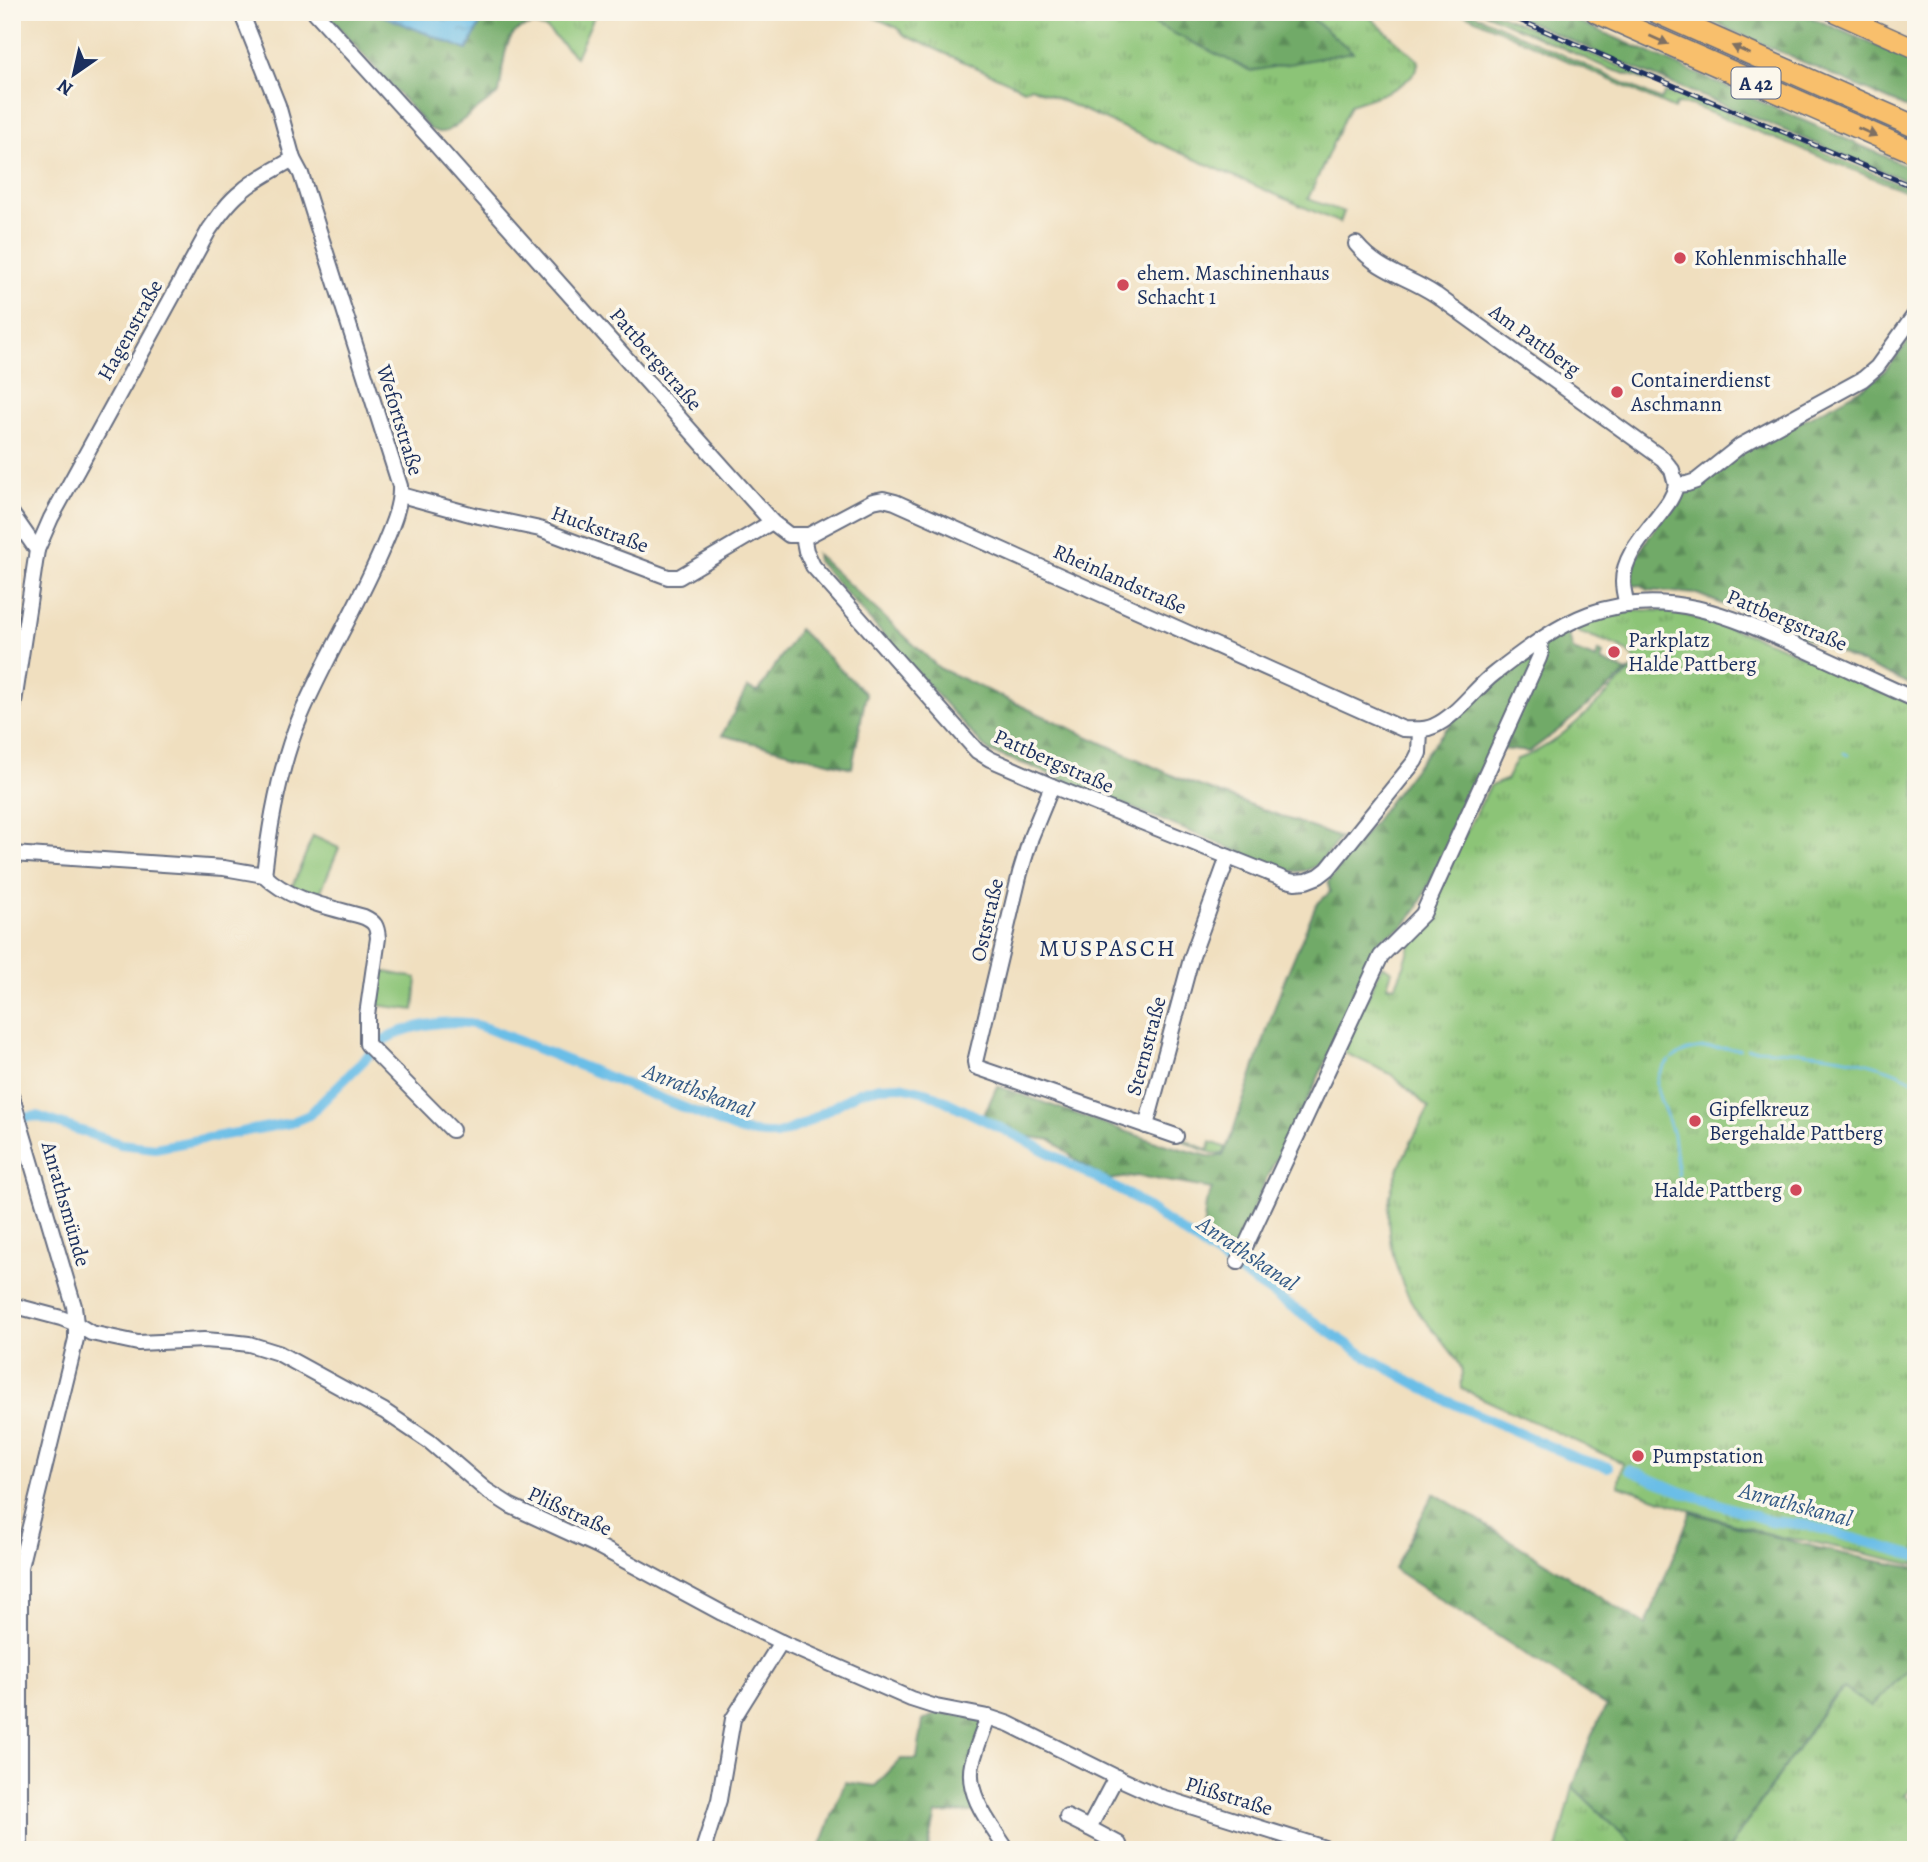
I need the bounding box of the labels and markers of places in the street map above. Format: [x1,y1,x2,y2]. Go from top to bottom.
place label: Kohlenmischhalle [1694,244,1847,272]
marker: Kohlenmischhalle [1672,250,1688,266]
place label: ehem. Maschinenhaus Schacht 1 [1137,259,1330,311]
marker: ehem. Maschinenhaus Schacht 1 [1115,277,1131,293]
place label: Containerdienst Aschmann [1630,366,1771,418]
marker: Containerdienst Aschmann [1609,384,1625,400]
place label: Parkplatz Halde Pattberg [1628,626,1757,678]
marker: Parkplatz Halde Pattberg [1606,644,1622,660]
place label: Gipfelkreuz Bergehalde Pattberg [1709,1095,1884,1147]
marker: Gipfelkreuz Bergehalde Pattberg [1687,1113,1703,1129]
place label: Halde Pattberg [1653,1176,1782,1204]
marker: Halde Pattberg [1788,1182,1804,1198]
place label: Pumpstation [1652,1442,1763,1470]
marker: Pumpstation [1630,1448,1646,1464]

